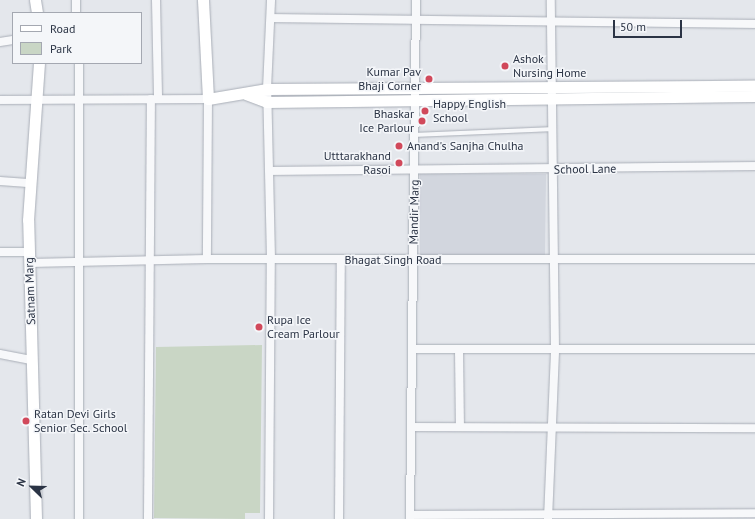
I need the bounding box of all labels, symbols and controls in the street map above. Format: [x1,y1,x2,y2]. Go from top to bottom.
legend [12,12,142,64]
scale bar [615,12,684,38]
text: 50 m [620,19,646,34]
text: Road [50,21,75,36]
text: Park [50,41,72,56]
place label: Ashok Nursing Home [513,52,586,80]
marker: Ashok Nursing Home [500,61,510,71]
place label: Kumar Pav Bhaji Corner [358,65,421,93]
marker: Kumar Pav Bhaji Corner [424,74,434,84]
place label: Happy English School [433,97,506,125]
marker: Happy English School [420,106,430,116]
place label: Bhaskar Ice Parlour [359,107,414,135]
marker: Bhaskar Ice Parlour [417,116,427,126]
place label: Anand's Sanjha Chulha [407,139,523,153]
marker: Anand's Sanjha Chulha [394,141,404,151]
place label: Utttarakhand Rasoi [324,149,391,177]
marker: Utttarakhand Rasoi [394,158,404,168]
street label: School Lane [554,161,616,177]
street label: Mandir Marg [406,179,422,245]
street label: Bhagat Singh Road [345,253,441,267]
street label: Satnam Marg [22,257,38,325]
place label: Rupa Ice Cream Parlour [267,313,340,341]
marker: Rupa Ice Cream Parlour [254,322,264,332]
place label: Ratan Devi Girls Senior Sec. School [34,407,128,435]
marker: Ratan Devi Girls Senior Sec. School [21,416,31,426]
north arrow [12,467,52,507]
text: N [13,476,29,488]

